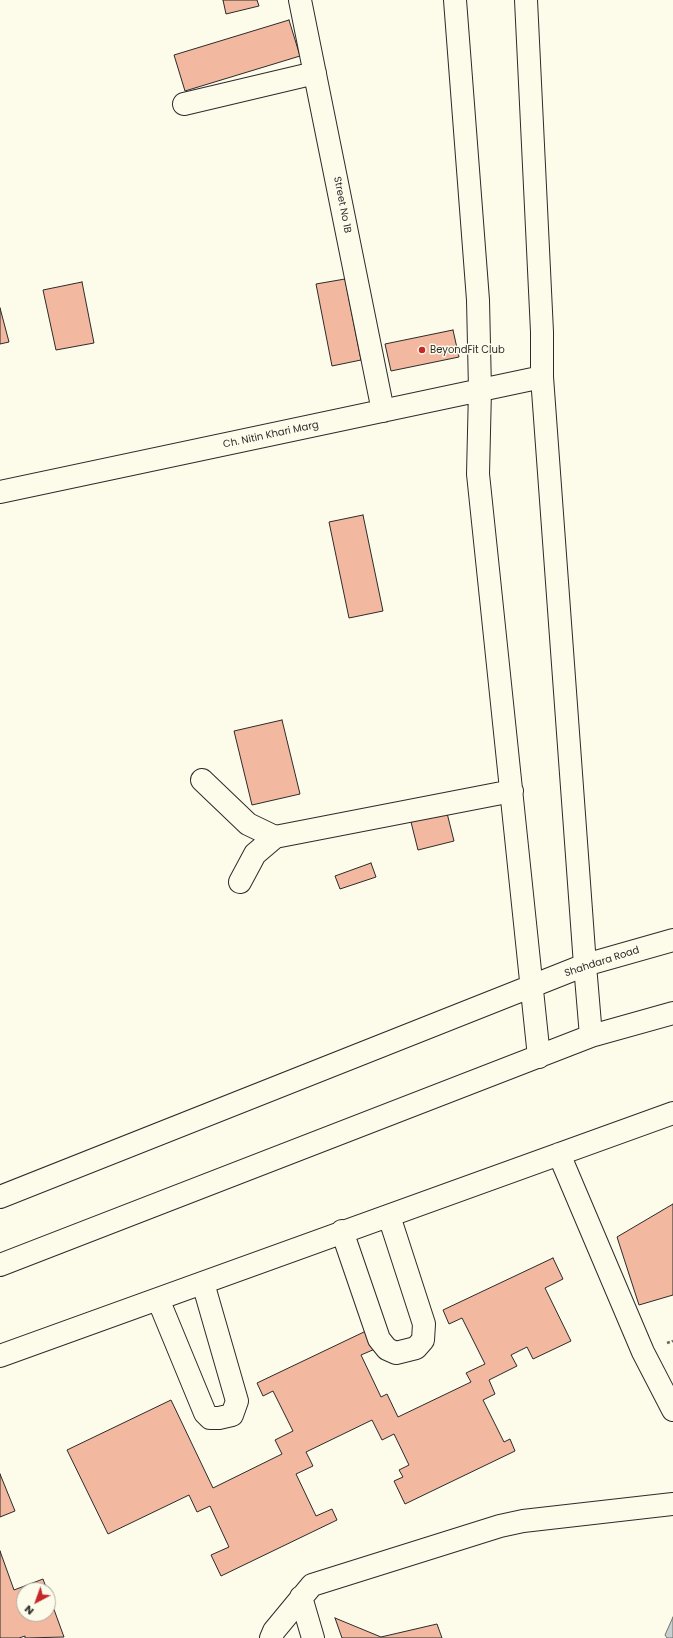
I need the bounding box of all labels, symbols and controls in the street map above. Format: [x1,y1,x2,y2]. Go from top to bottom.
street label: Street No 1B [331,176,353,234]
place label: BeyondFit Club [430,344,505,356]
marker: BeyondFit Club [417,345,427,355]
street label: Ch. Nitin Khari Marg [222,419,320,451]
street label: Shahdara Road [563,944,641,980]
north arrow [16,1582,56,1622]
text: N [20,1602,37,1619]

